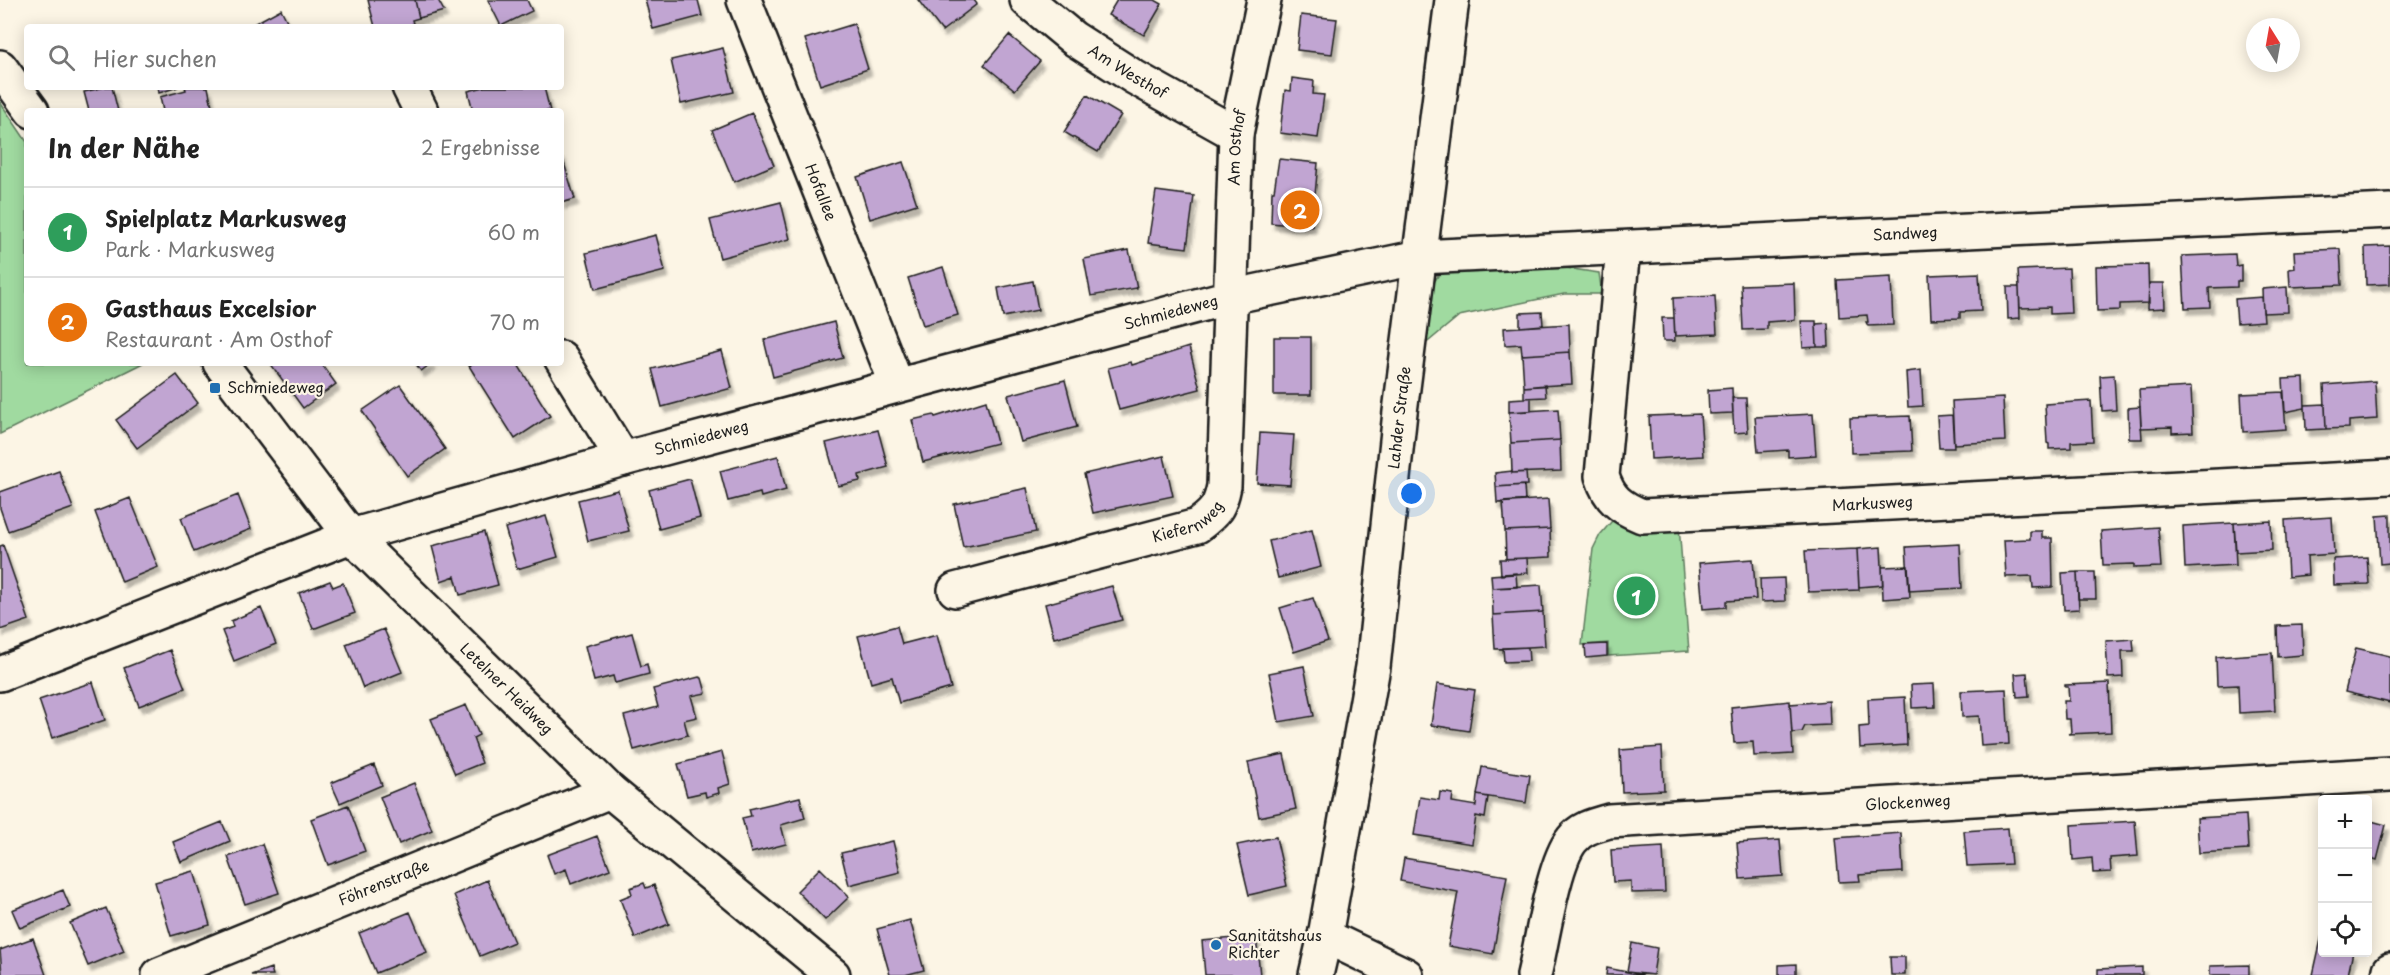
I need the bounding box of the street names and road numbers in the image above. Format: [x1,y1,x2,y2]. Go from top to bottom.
street label: Am Westhof [1084,38,1173,104]
street label: Am Osthof [1221,106,1251,186]
street label: Hofallee [800,160,843,224]
street label: Sandweg [1872,219,1938,246]
street label: Schmiedeweg [1121,288,1220,335]
street label: Lahder Straße [1381,365,1416,470]
street label: Schmiedeweg [651,413,751,460]
street label: Markusweg [1831,489,1914,516]
street label: Kiefernweg [1150,496,1228,547]
street label: Letelner Heidweg [456,637,559,739]
street label: Glockenweg [1864,787,1951,816]
street label: Föhrenstraße [335,853,432,911]

